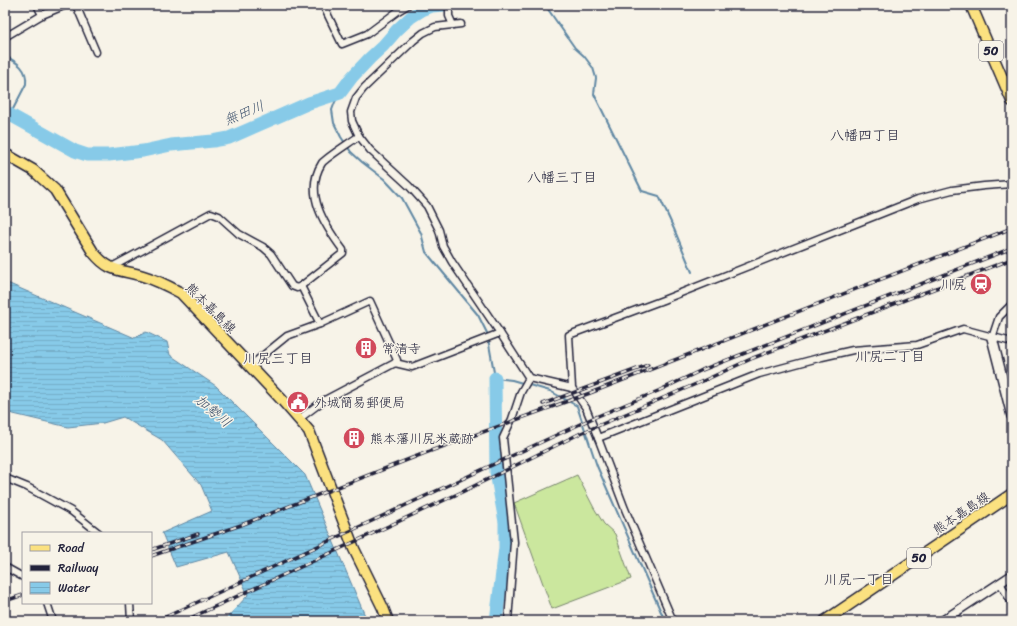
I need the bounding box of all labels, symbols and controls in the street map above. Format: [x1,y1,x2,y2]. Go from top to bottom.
road number: 50 [979,41,1003,61]
water label: 無田川 [220,94,268,132]
district label: 八幡四丁目 [830,123,900,148]
district label: 八幡三丁目 [527,165,597,190]
station icon: 川尻 [968,271,994,297]
place label: 川尻 [940,273,966,296]
street label: 熊本嘉島線 [180,277,243,340]
building icon: 常清寺 [353,335,379,361]
place label: 常清寺 [382,337,421,360]
district label: 川尻二丁目 [855,344,925,369]
district label: 川尻三丁目 [243,346,313,371]
water label: 加勢川 [189,388,237,434]
public building icon: 外城簡易郵便局 [285,389,311,415]
place label: 外城簡易郵便局 [314,391,405,414]
building icon: 熊本藩川尻米蔵跡 [341,425,367,451]
place label: 熊本藩川尻米蔵跡 [370,427,474,450]
street label: 熊本嘉島線 [928,485,995,541]
legend [22,532,152,604]
text: Road [58,537,85,559]
road number: 50 [907,548,931,568]
text: Railway [58,557,99,579]
district label: 川尻一丁目 [824,567,894,592]
text: Water [58,577,91,599]

